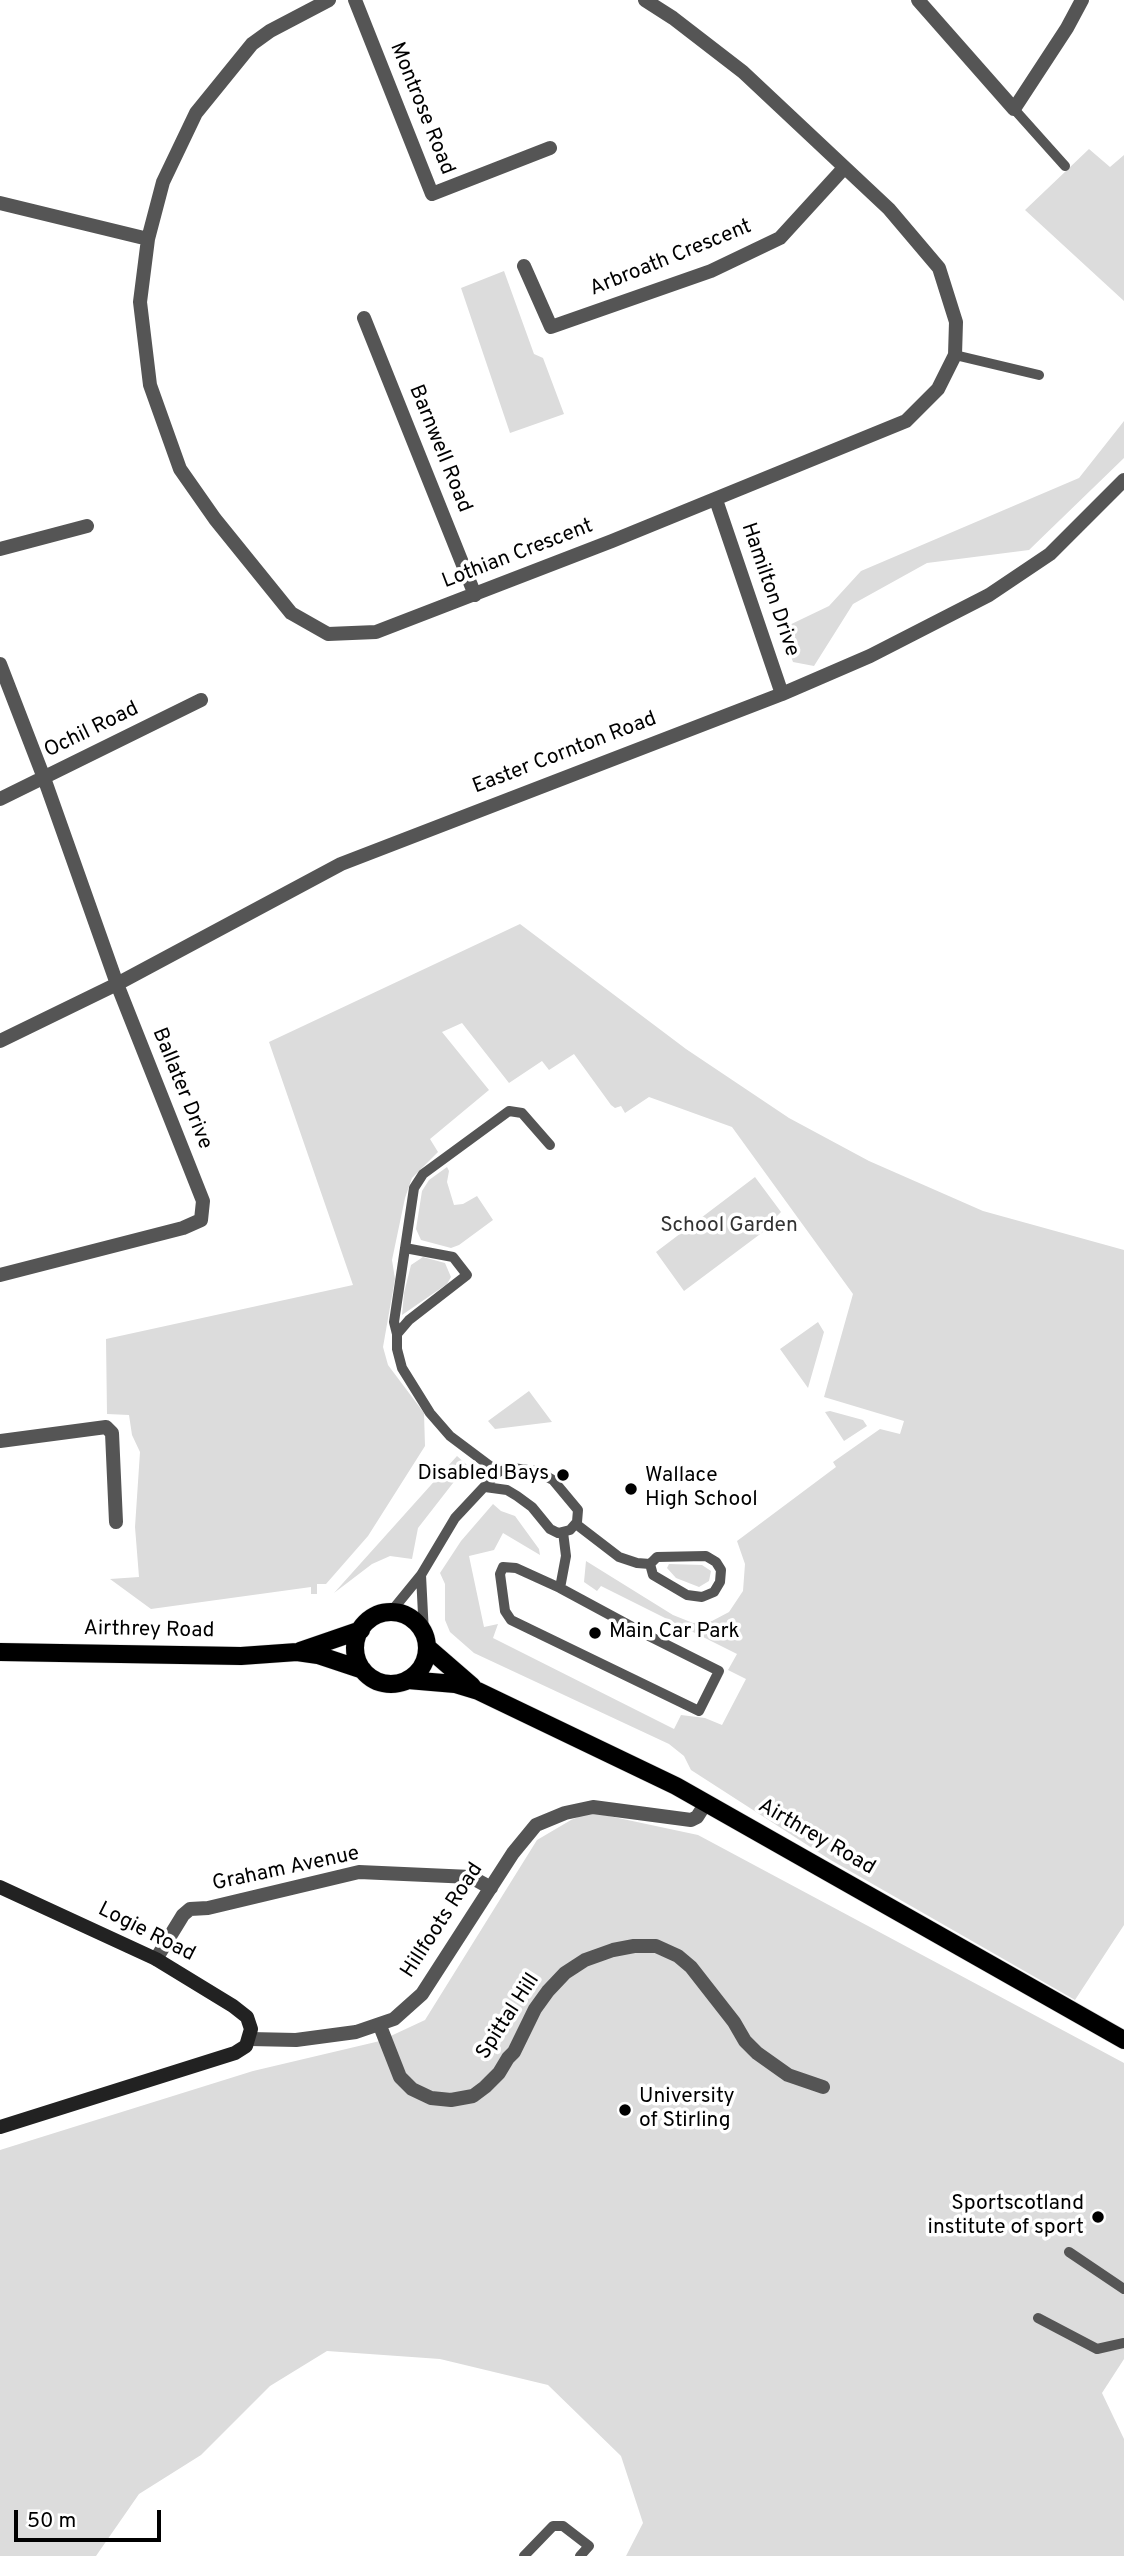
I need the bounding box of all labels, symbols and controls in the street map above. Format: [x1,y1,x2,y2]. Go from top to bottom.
street label: Montrose Road [383,39,459,179]
street label: Arbroath Crescent [586,215,756,303]
street label: Barnwell Road [402,381,476,517]
street label: Lothian Crescent [439,515,597,595]
street label: Hamilton Drive [734,520,804,660]
street label: Ochil Road [41,697,143,765]
street label: Easter Cornton Road [469,707,661,801]
street label: Ballater Drive [145,1025,217,1153]
park label: School Garden [660,1214,798,1240]
place label: Disabled Bays [417,1462,549,1488]
place label: Wallace High School [645,1464,758,1514]
marker: Disabled Bays [555,1467,571,1483]
marker: Wallace High School [623,1481,639,1497]
street label: Airthrey Road [83,1617,215,1645]
place label: Main Car Park [609,1620,740,1646]
marker: Main Car Park [587,1625,603,1641]
street label: Airthrey Road [753,1794,879,1882]
street label: Graham Avenue [210,1842,362,1898]
street label: Hillfoots Road [396,1859,490,1983]
street label: Logie Road [93,1898,199,1968]
street label: Spittal Hill [472,1969,546,2065]
place label: University of Stirling [639,2085,735,2135]
marker: University of Stirling [617,2102,633,2118]
place label: Sportscotland institute of sport [928,2192,1084,2242]
marker: Sportscotland institute of sport [1090,2209,1106,2225]
scale bar [18,2496,164,2540]
text: 50 m [27,2508,76,2535]

